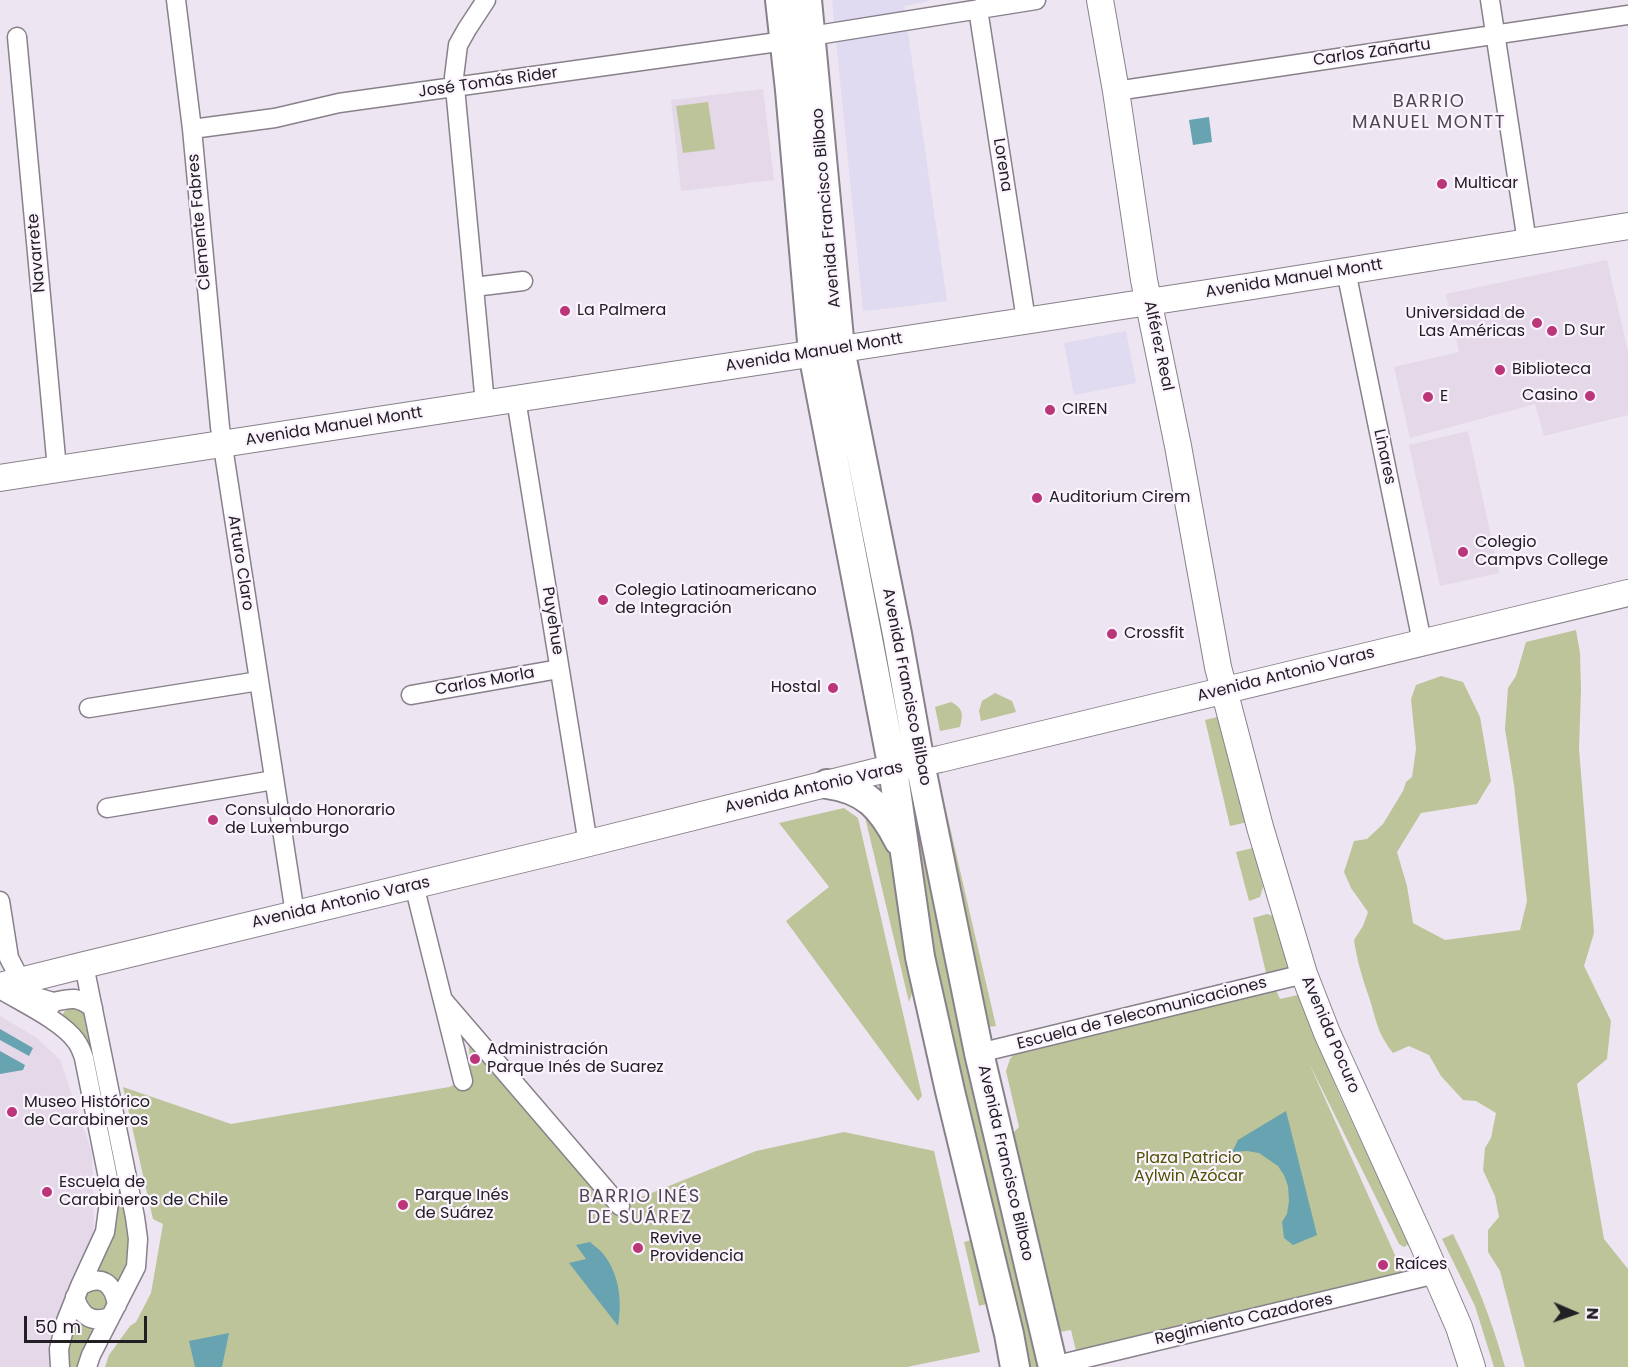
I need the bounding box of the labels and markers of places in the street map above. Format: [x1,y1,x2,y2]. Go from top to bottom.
place label: Multicar [1454,174,1518,194]
marker: Multicar [1435,177,1449,191]
place label: La Palmera [577,301,666,321]
marker: La Palmera [558,304,572,318]
place label: Universidad de Las Américas [1405,304,1525,342]
marker: Universidad de Las Américas [1530,316,1544,330]
place label: D Sur [1564,321,1605,341]
marker: D Sur [1545,324,1559,338]
place label: Biblioteca [1512,360,1591,380]
marker: Biblioteca [1493,363,1507,377]
place label: Casino [1522,386,1578,406]
place label: E [1440,387,1448,407]
marker: Casino [1583,389,1597,403]
marker: E [1421,390,1435,404]
place label: CIREN [1062,400,1107,420]
marker: CIREN [1043,403,1057,417]
place label: Auditorium Cirem [1049,488,1190,508]
marker: Auditorium Cirem [1030,491,1044,505]
place label: Colegio Campvs College [1475,533,1608,571]
marker: Colegio Campvs College [1456,545,1470,559]
place label: Colegio Latinoamericano de Integración [615,581,817,619]
marker: Colegio Latinoamericano de Integración [596,593,610,607]
place label: Crossfit [1124,624,1184,644]
marker: Crossfit [1105,627,1119,641]
place label: Hostal [771,678,821,698]
marker: Hostal [826,681,840,695]
place label: Consulado Honorario de Luxemburgo [225,801,395,839]
marker: Consulado Honorario de Luxemburgo [206,813,220,827]
place label: Administración Parque Inés de Suarez [487,1040,664,1078]
marker: Administración Parque Inés de Suarez [468,1052,482,1066]
place label: Museo Histórico de Carabineros [24,1093,150,1131]
marker: Museo Histórico de Carabineros [5,1105,19,1119]
place label: Escuela de Carabineros de Chile [59,1173,228,1211]
marker: Escuela de Carabineros de Chile [40,1185,54,1199]
place label: Parque Inés de Suárez [415,1186,509,1224]
marker: Parque Inés de Suárez [396,1198,410,1212]
place label: Revive Providencia [650,1229,744,1267]
marker: Revive Providencia [631,1241,645,1255]
place label: Raíces [1395,1255,1447,1275]
marker: Raíces [1376,1258,1390,1272]

